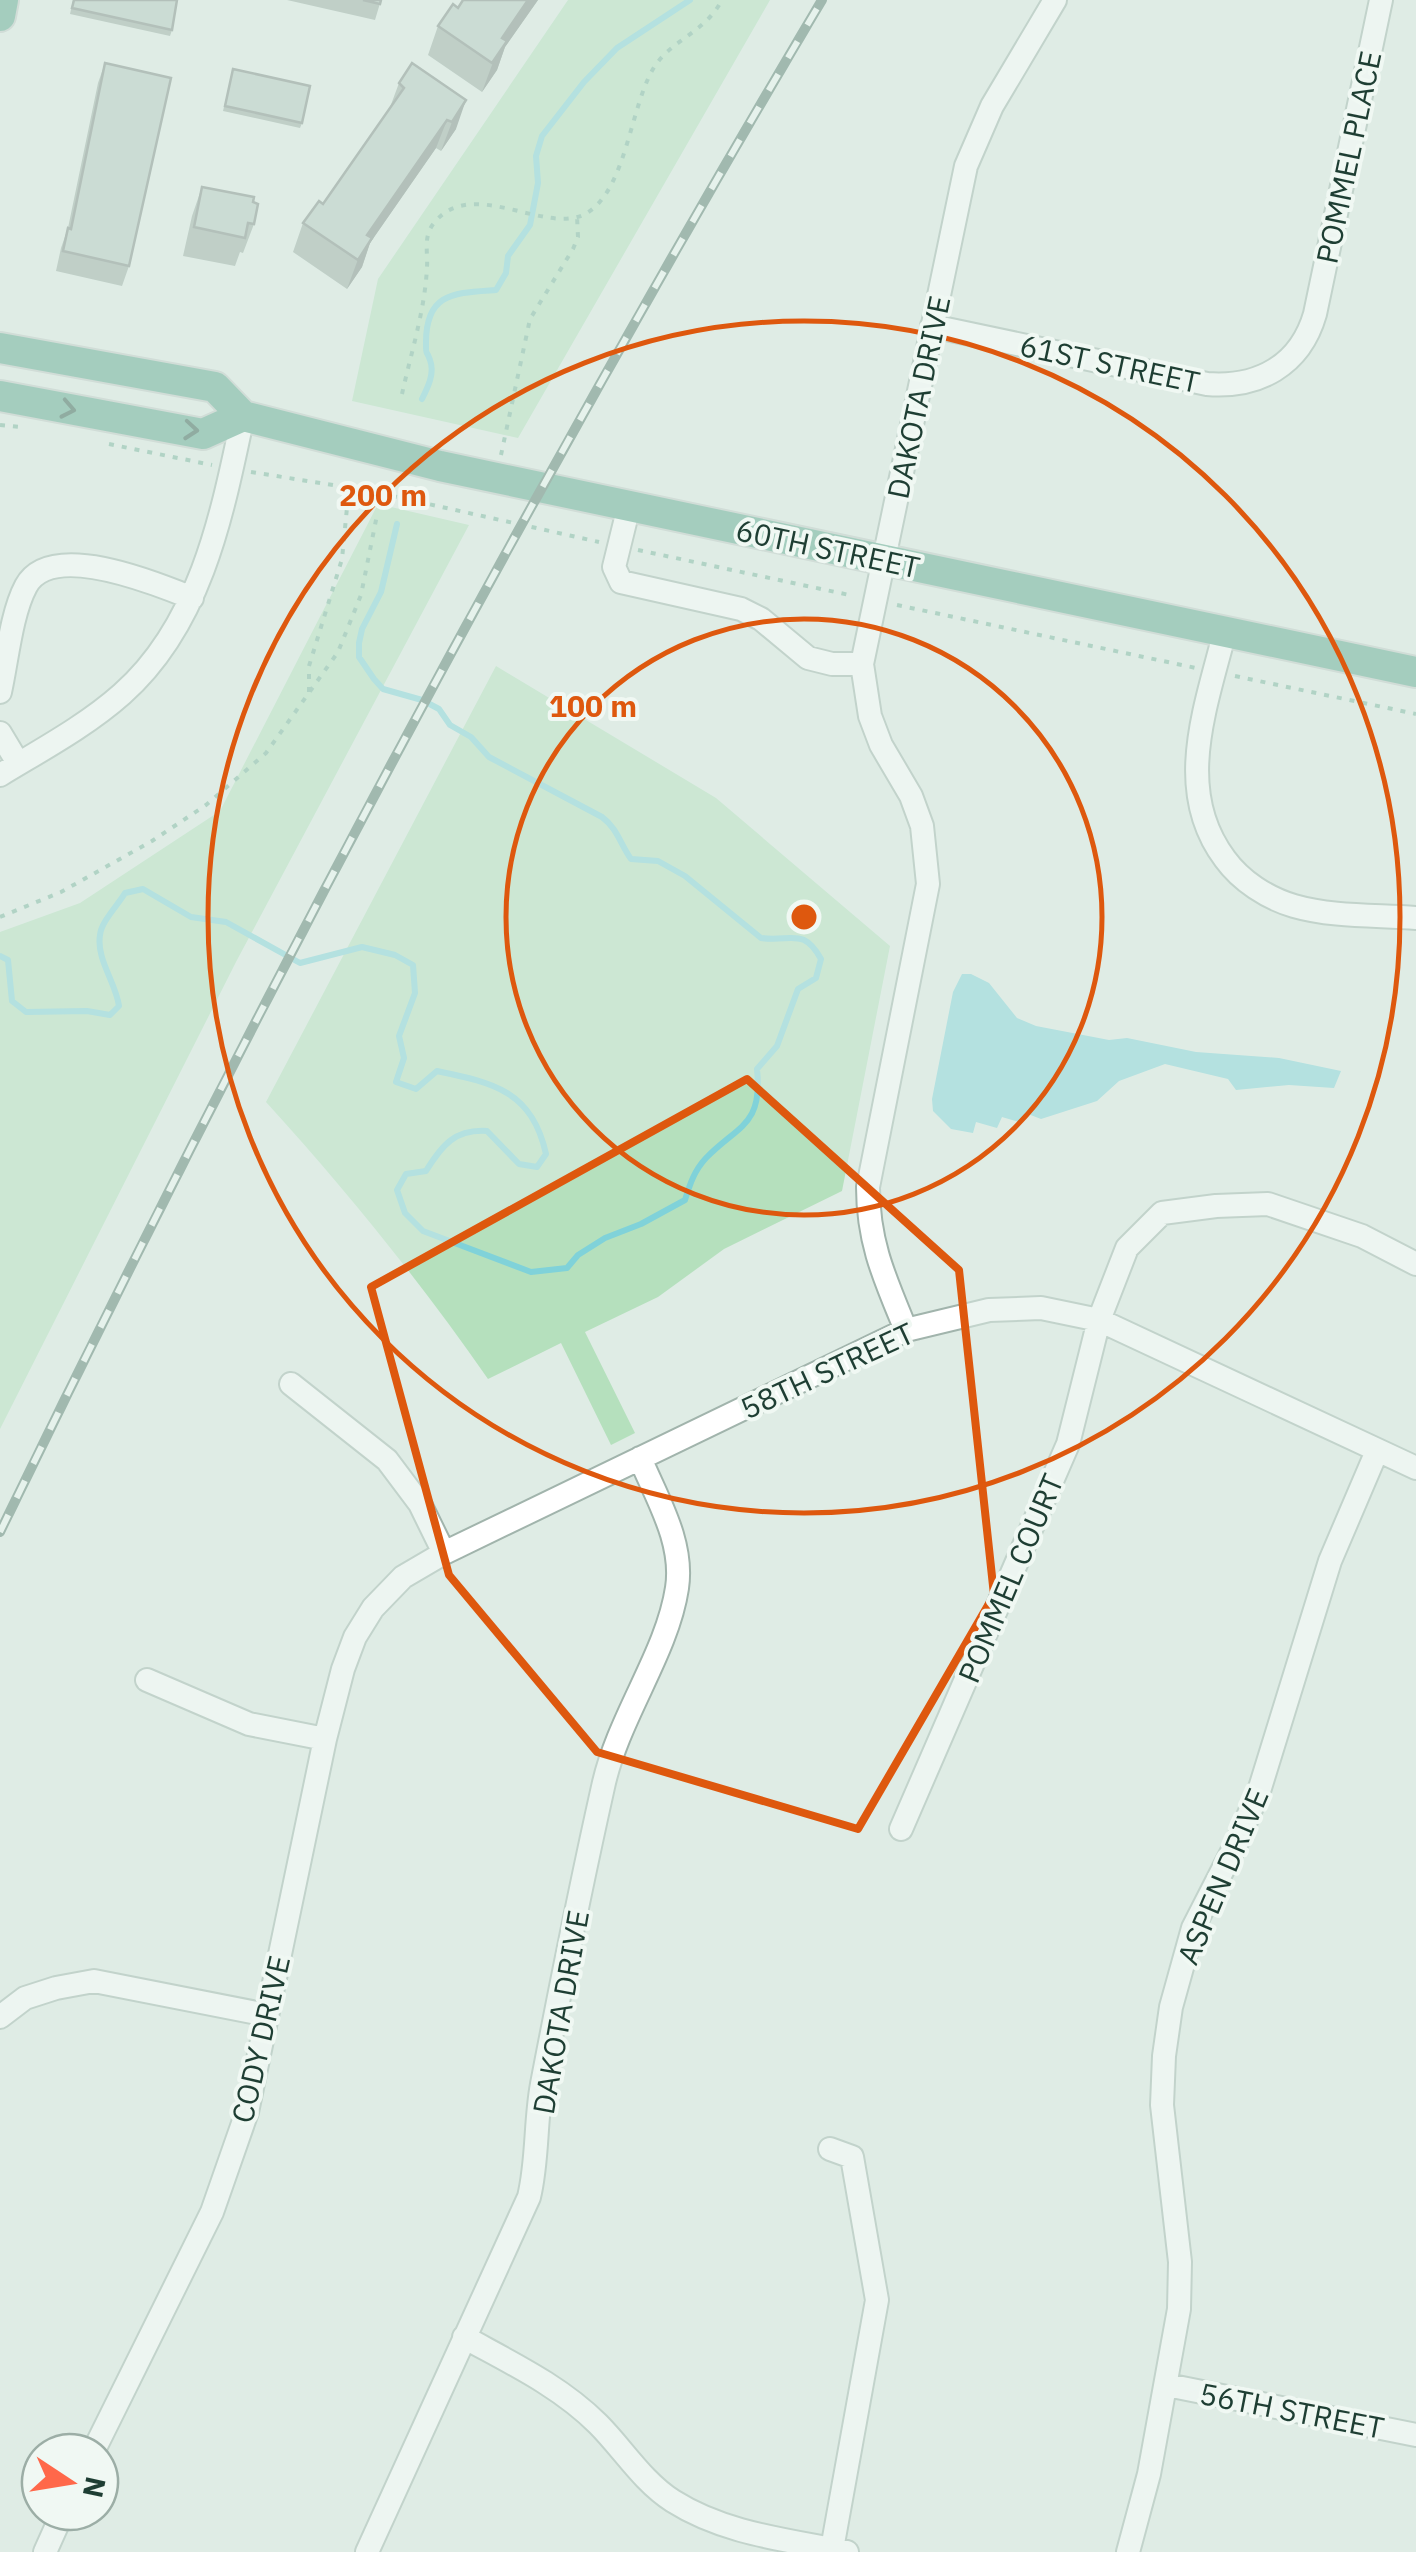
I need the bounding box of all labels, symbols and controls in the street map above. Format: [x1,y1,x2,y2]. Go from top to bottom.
street label: POMMEL PLACE [1306,47,1390,267]
street label: DAKOTA DRIVE [877,292,959,502]
street label: 61ST STREET [1017,325,1203,401]
one-way arrow [60,398,77,419]
one-way arrow [183,418,199,440]
text: 200 m [339,475,427,514]
street label: 60TH STREET [732,509,924,587]
text: 100 m [549,686,637,725]
centre of rings [786,899,822,935]
street label: 58TH STREET [734,1313,920,1427]
street label: POMMEL COURT [948,1468,1072,1688]
street label: ASPEN DRIVE [1167,1782,1277,1970]
street label: DAKOTA DRIVE [523,1907,597,2117]
street label: CODY DRIVE [222,1951,298,2127]
street label: 56TH STREET [1196,2373,1388,2447]
north arrow [20,2432,120,2532]
text: N [75,2474,115,2501]

